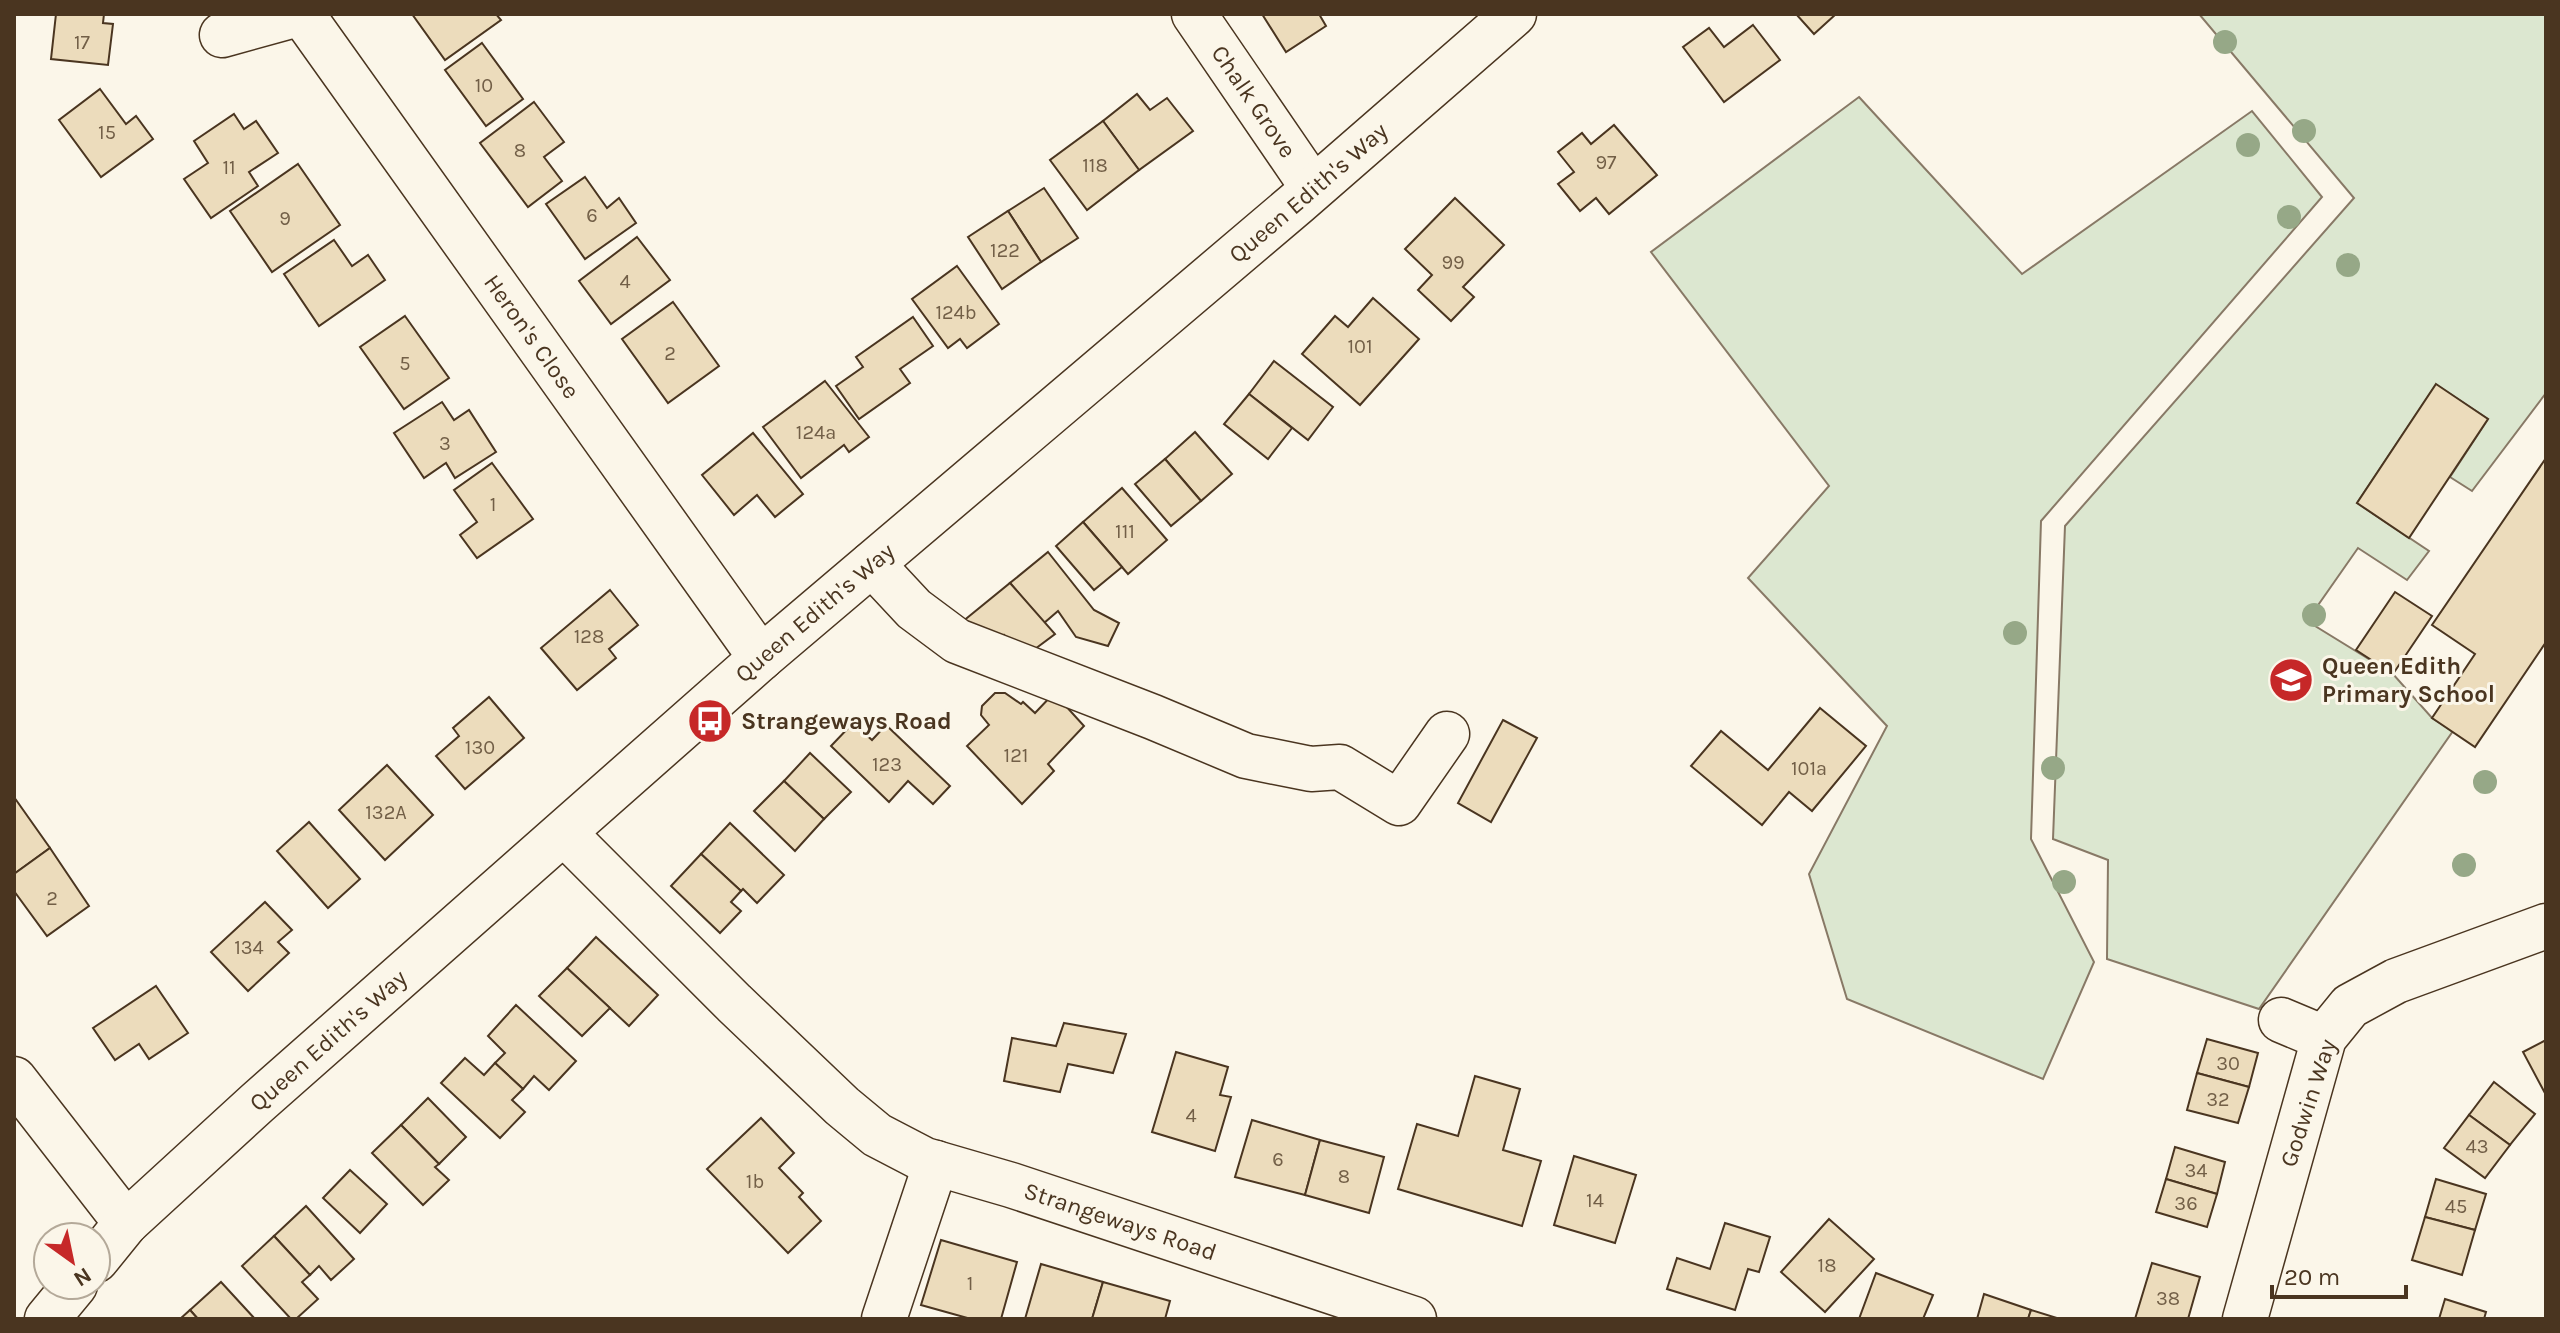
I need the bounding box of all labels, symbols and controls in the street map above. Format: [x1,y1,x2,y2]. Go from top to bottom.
house number: 17 [74,31,91,54]
street label: Chalk Grove [1206,40,1302,163]
house number: 10 [475,74,493,97]
street label: Queen Edith's Way [1223,117,1393,269]
house number: 15 [98,121,116,144]
house number: 8 [514,139,526,162]
house number: 97 [1596,151,1617,174]
house number: 118 [1082,154,1108,177]
house number: 11 [222,156,236,179]
house number: 6 [586,204,598,227]
house number: 9 [279,207,291,230]
house number: 122 [990,239,1020,262]
house number: 99 [1441,251,1465,274]
street label: Heron's Close [478,269,586,404]
house number: 4 [619,270,631,293]
house number: 124b [935,301,977,324]
house number: 101 [1347,335,1373,358]
house number: 2 [664,342,676,365]
house number: 5 [399,352,411,375]
house number: 124a [796,421,836,444]
house number: 3 [439,432,451,455]
house number: 1 [490,493,496,516]
house number: 111 [1115,520,1135,543]
street label: Queen Edith's Way [729,537,900,688]
house number: 128 [574,625,604,648]
place label: Queen Edith Primary School [2322,652,2495,708]
school or university icon: Queen Edith Primary School [2267,656,2315,704]
bus stop icon: Strangeways Road [686,697,734,745]
place label: Strangeways Road [741,707,952,735]
house number: 130 [465,736,495,759]
house number: 121 [1004,744,1028,767]
house number: 123 [872,753,902,776]
house number: 101a [1791,757,1827,780]
house number: 132A [365,801,407,824]
house number: 2 [46,887,58,910]
house number: 134 [234,936,264,959]
street label: Queen Edith's Way [244,964,412,1117]
street label: Godwin Way [2274,1036,2342,1170]
house number: 30 [2216,1052,2240,1075]
house number: 32 [2206,1088,2230,1111]
house number: 4 [1185,1104,1197,1127]
house number: 43 [2466,1135,2488,1158]
house number: 6 [1272,1148,1284,1171]
house number: 34 [2185,1159,2207,1182]
house number: 8 [1338,1165,1350,1188]
house number: 1b [746,1170,764,1193]
street label: Strangeways Road [1020,1176,1220,1266]
house number: 14 [1586,1189,1604,1212]
house number: 36 [2174,1192,2198,1215]
house number: 45 [2445,1195,2467,1218]
north arrow [32,1221,112,1301]
scale bar [2272,1249,2406,1299]
house number: 18 [1818,1254,1836,1277]
text: N [69,1262,96,1292]
text: 20 m [2284,1263,2340,1291]
house number: 1 [967,1272,973,1295]
house number: 38 [2156,1287,2180,1310]

